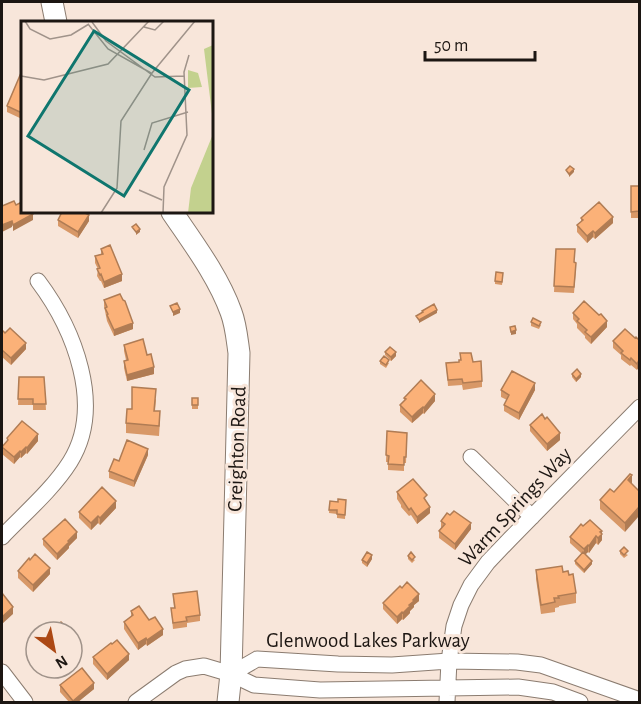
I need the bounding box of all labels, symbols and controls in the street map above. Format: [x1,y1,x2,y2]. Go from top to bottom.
inset map [21,21,213,213]
scale bar [425,24,534,62]
text: 50 m [434,37,468,55]
street label: Creighton Road [224,386,250,512]
street label: Warm Springs Way [455,443,575,571]
north arrow [24,620,84,680]
street label: Glenwood Lakes Parkway [266,630,470,651]
text: N [52,652,70,672]

